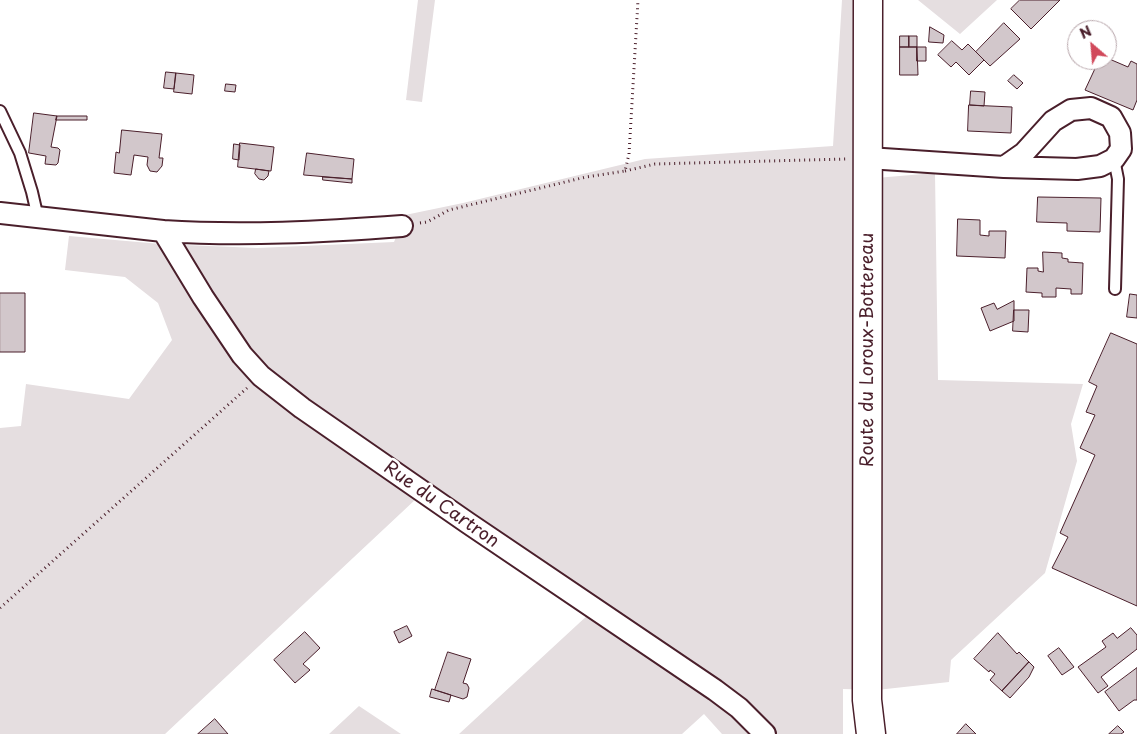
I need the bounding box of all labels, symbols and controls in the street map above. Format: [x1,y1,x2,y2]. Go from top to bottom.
north arrow [1067,20,1117,70]
text: N [1076,20,1095,44]
street label: Route du Loroux-Bottereau [857,233,879,467]
street label: Rue du Cartron [379,457,503,553]

